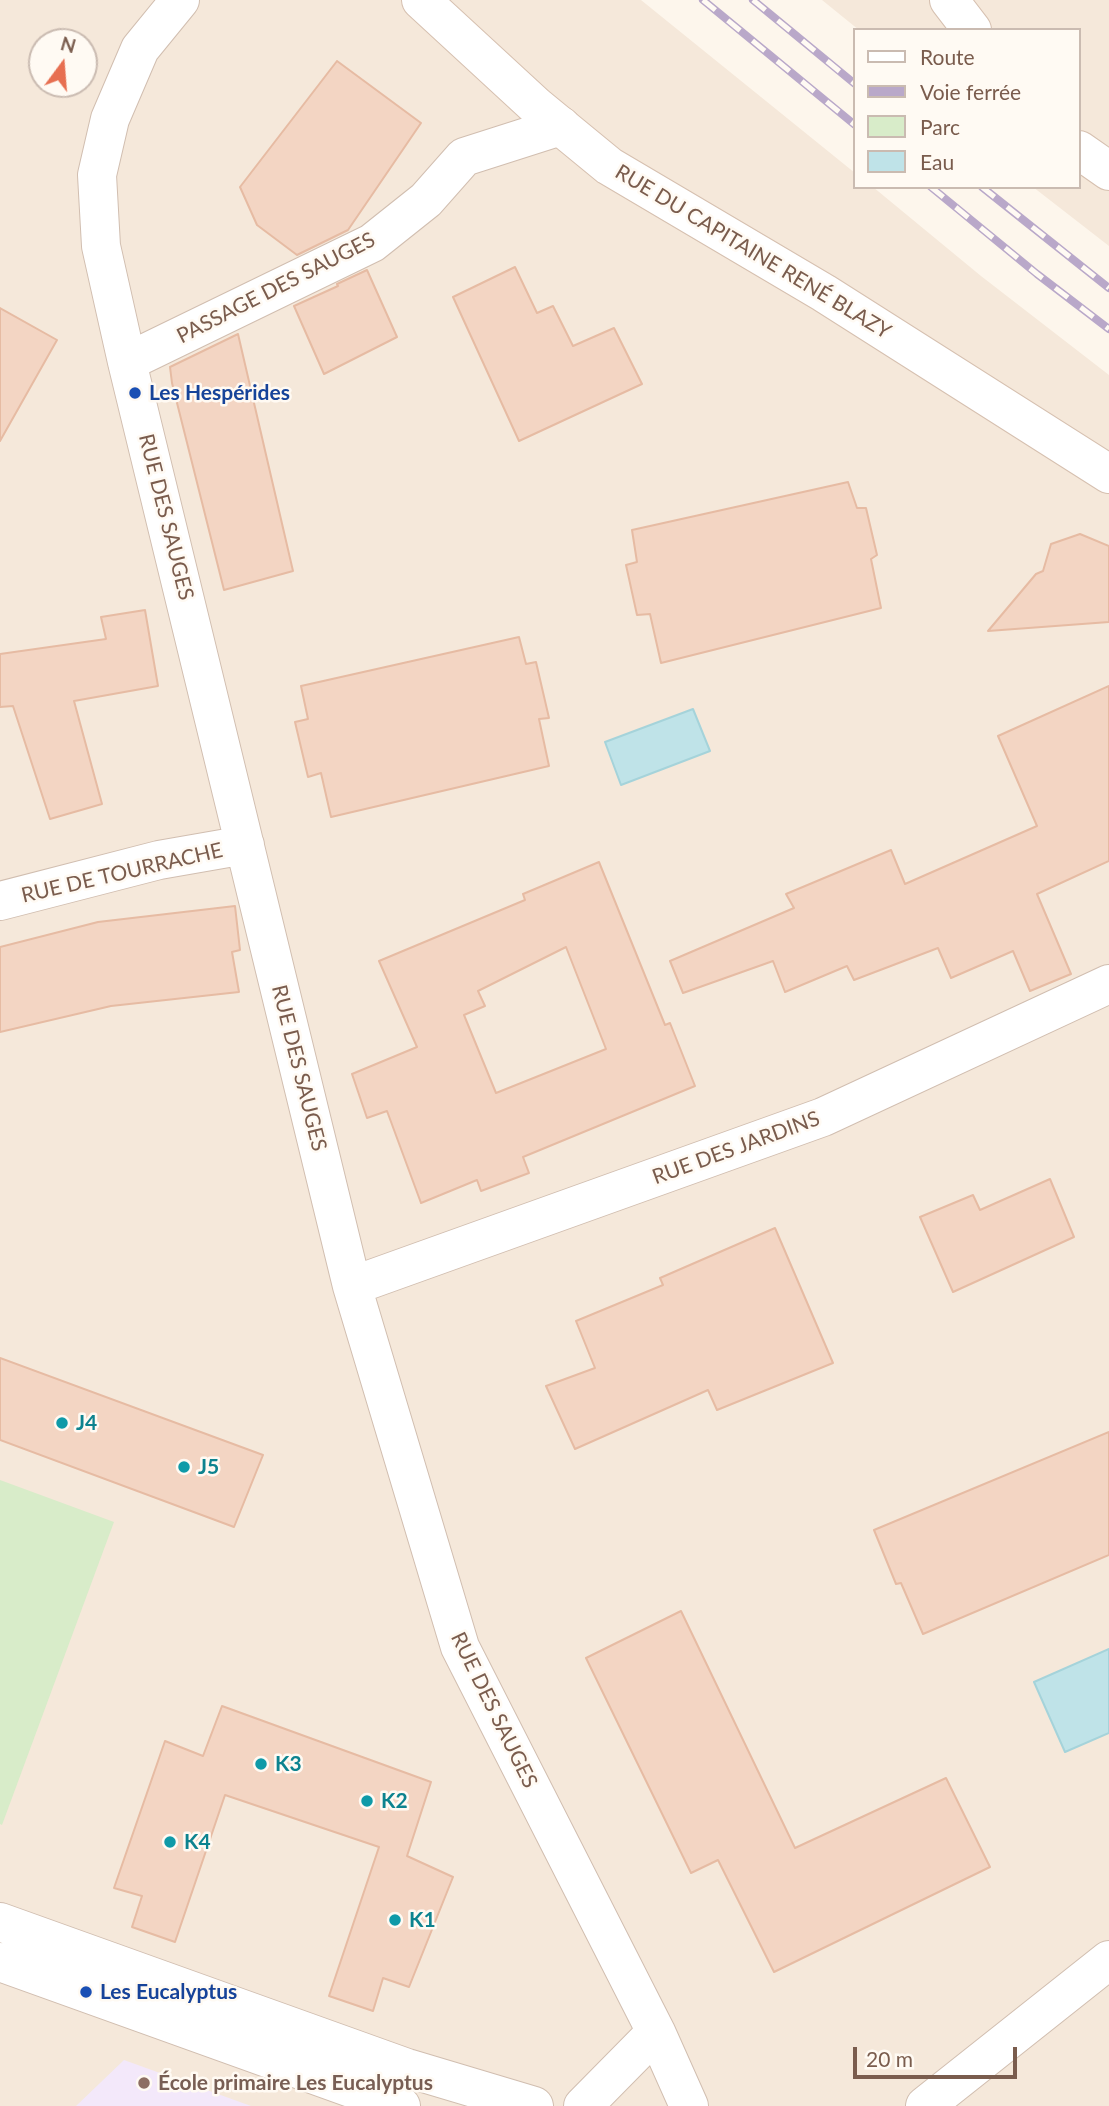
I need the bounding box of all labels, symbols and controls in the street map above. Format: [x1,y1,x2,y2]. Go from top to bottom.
north arrow [28,28,98,98]
legend [853,28,1081,189]
text: N [58,31,79,57]
text: Route [920,44,975,69]
text: Voie ferrée [920,79,1021,104]
text: Parc [920,114,960,139]
text: Eau [920,149,954,174]
street label: RUE DU CAPITAINE RENÉ BLAZY [611,159,895,345]
street label: PASSAGE DES SAUGES [173,227,379,349]
place label: Les Hespérides [149,380,290,406]
marker: Les Hespérides [127,385,143,401]
street label: RUE DES SAUGES [133,431,199,603]
street label: RUE DE TOURRACHE [19,838,225,908]
street label: RUE DES SAUGES [266,982,332,1154]
street label: RUE DES JARDINS [649,1106,823,1190]
place label: J4 [76,1410,97,1436]
marker: J4 [54,1415,70,1431]
place label: J5 [198,1454,219,1480]
marker: J5 [176,1459,192,1475]
street label: RUE DES SAUGES [445,1628,543,1792]
place label: K3 [275,1751,302,1777]
marker: K3 [253,1756,269,1772]
place label: K2 [381,1788,408,1814]
marker: K2 [359,1793,375,1809]
place label: K4 [184,1829,211,1855]
marker: K4 [162,1834,178,1850]
place label: K1 [409,1907,436,1933]
marker: K1 [387,1912,403,1928]
place label: Les Eucalyptus [100,1979,237,2005]
marker: Les Eucalyptus [78,1984,94,2000]
scale bar [857,2032,1021,2076]
text: 20 m [866,2046,913,2071]
place label: École primaire Les Eucalyptus [158,2070,433,2096]
marker: École primaire Les Eucalyptus [136,2075,152,2091]

